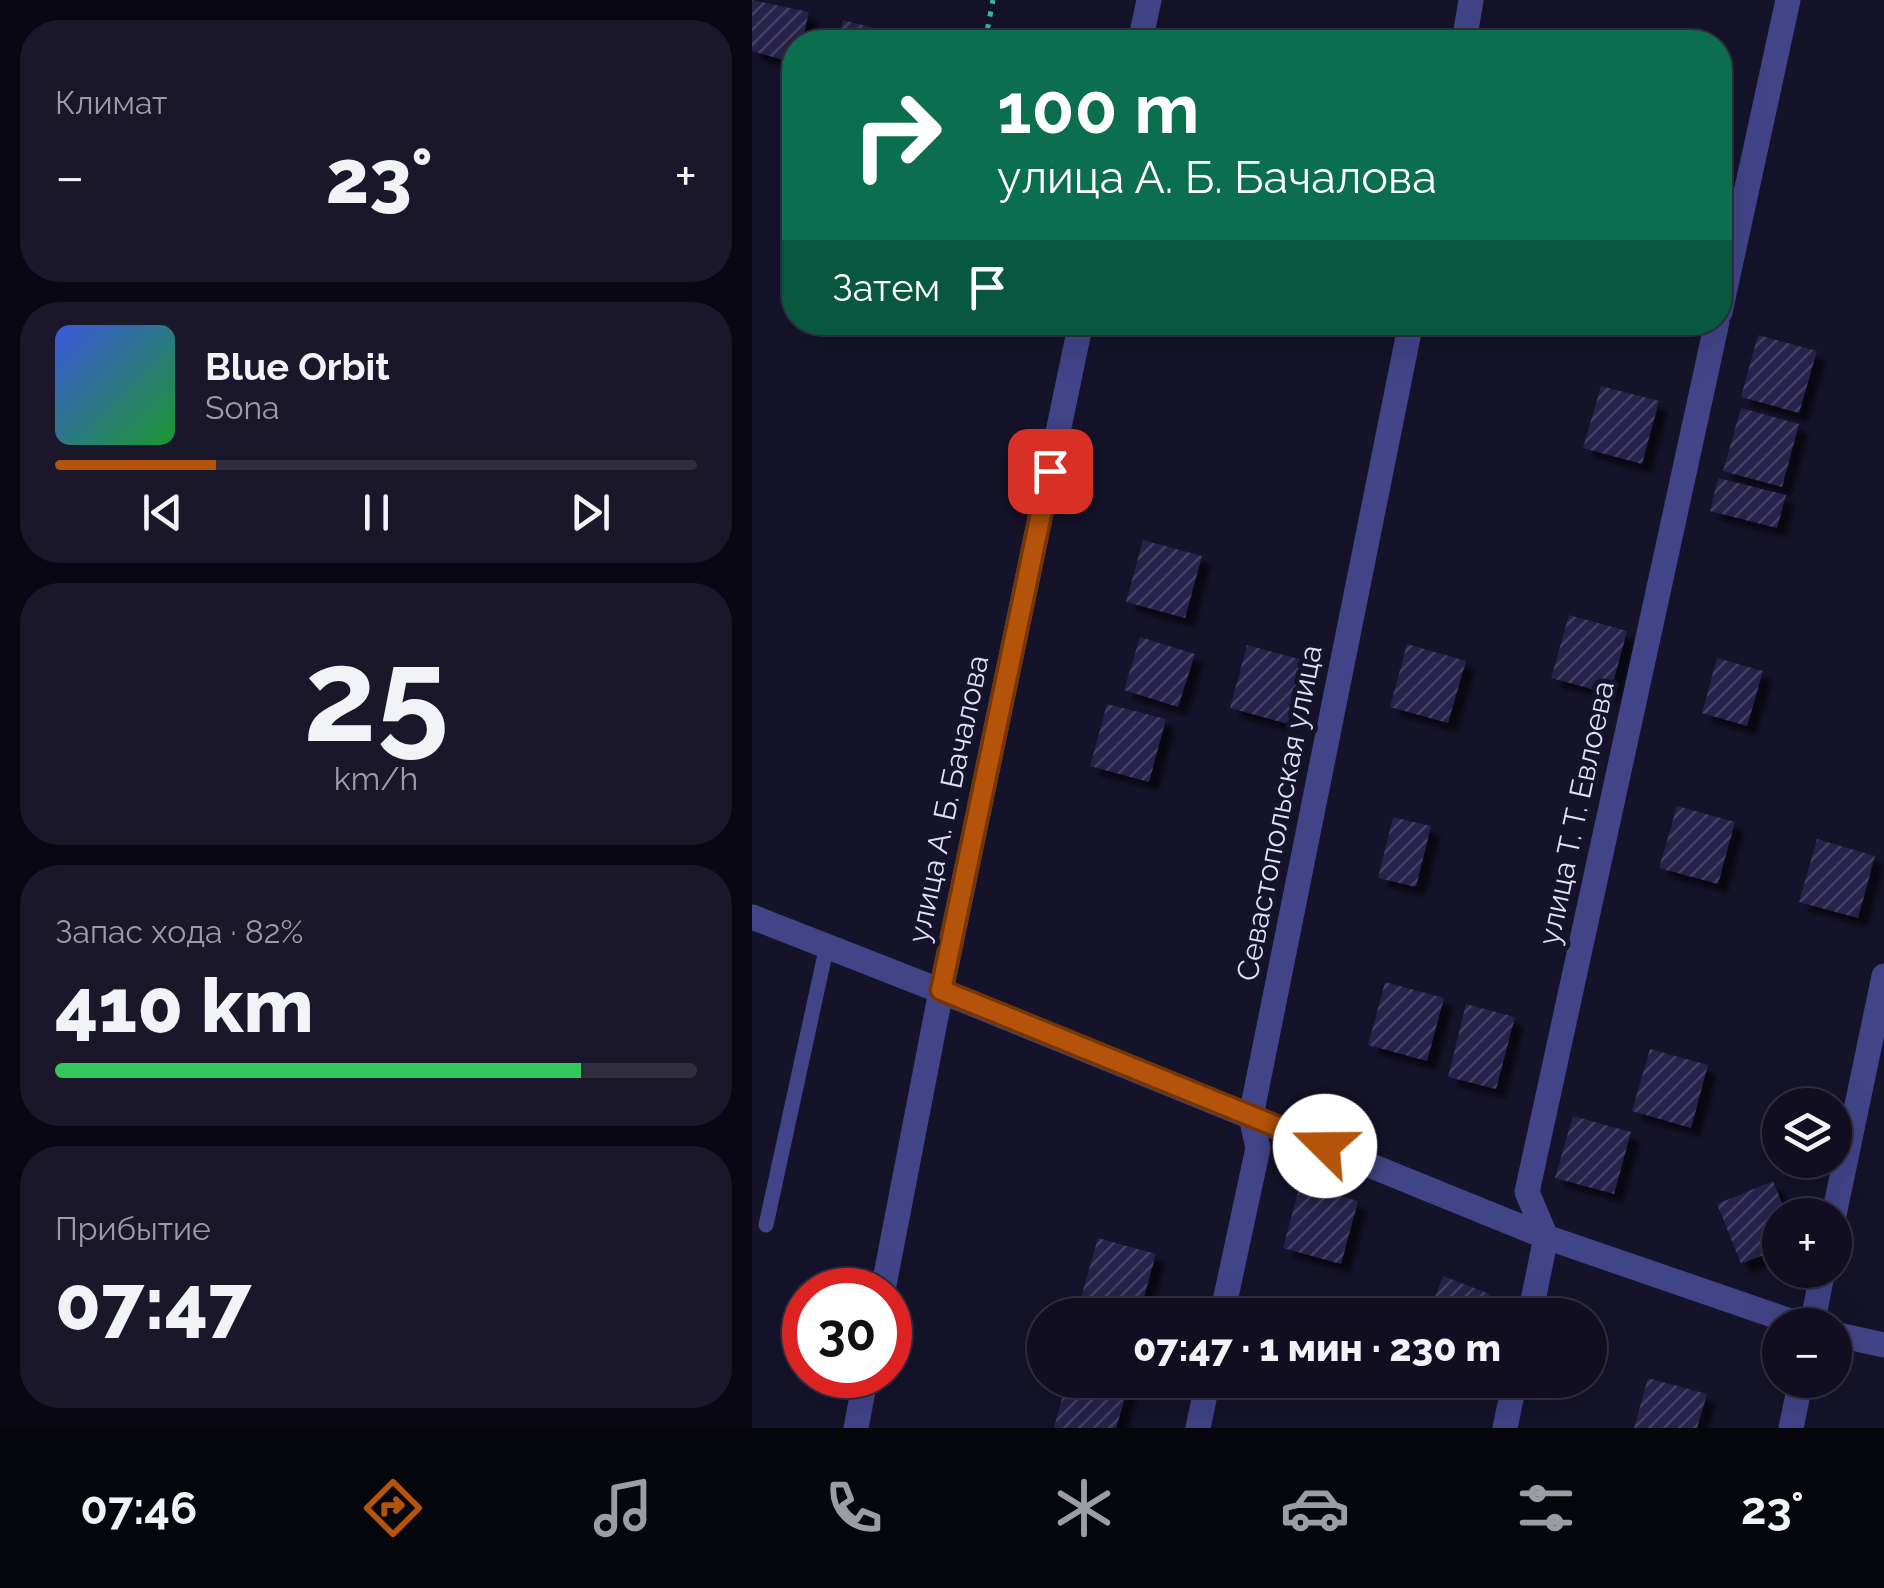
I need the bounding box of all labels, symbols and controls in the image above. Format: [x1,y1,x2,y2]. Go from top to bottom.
text: 100 m [997,67,1200,149]
icon: right [832,70,962,200]
text: Климат [55,84,167,121]
text: 23° [326,132,433,221]
text: − [55,144,85,209]
text: + [674,144,697,209]
text: улица А. Б. Бачалова [997,151,1437,204]
icon: arrive [960,260,1015,315]
text: Затем [832,265,940,310]
text: Blue Orbit [205,344,390,389]
text: Sona [205,389,280,426]
pin [1008,429,1093,514]
icon: arrive [1023,444,1078,499]
icon: previous [135,485,190,540]
icon: pause [349,485,404,540]
icon: next [563,485,618,540]
text: 25 [303,619,449,771]
street label: Севастопольская улица [1229,642,1329,984]
street label: улица А. Б. Бачалова [900,652,996,946]
street label: улица Т. Т. Евлоева [1531,678,1621,948]
text: km/h [334,760,418,797]
text: Запас хода · 82% [55,913,303,950]
text: 410 km [55,961,314,1050]
map controls [1762,1088,1852,1398]
button: layers [1762,1088,1852,1178]
position arrow [1273,1094,1377,1198]
button: + [1762,1198,1852,1288]
text: Прибытие [55,1210,211,1247]
text: 07:47 [55,1258,251,1347]
speed limit sign: 30 [782,1268,912,1398]
button: − [1762,1308,1852,1398]
text: 07:47 · 1 мин · 230 m [1133,1325,1501,1370]
icon: directions [358,1473,428,1543]
icon: music [588,1473,658,1543]
icon: phone [819,1473,889,1543]
icon: climate [1049,1473,1119,1543]
icon: car [1280,1473,1350,1543]
icon: filters [1511,1473,1581,1543]
text: 07:46 [80,1482,197,1535]
text: 23° [1741,1482,1804,1535]

